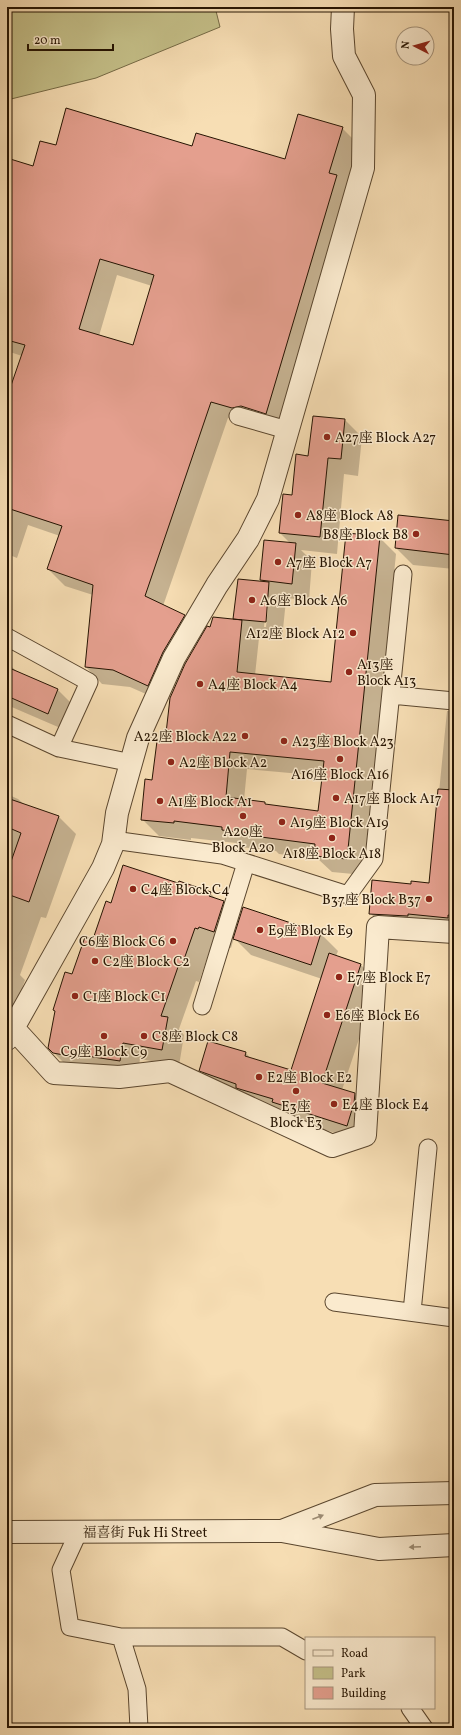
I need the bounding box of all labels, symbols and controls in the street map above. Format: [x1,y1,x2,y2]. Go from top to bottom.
scale bar [28,26,113,52]
north arrow [395,26,435,66]
text: 20 m [34,33,61,49]
text: N [399,40,414,50]
place label: A27座 Block A27 [335,429,436,448]
marker: A27座 Block A27 [322,432,332,442]
place label: A8座 Block A8 [306,507,393,526]
marker: A8座 Block A8 [293,510,303,520]
place label: B8座 Block B8 [323,526,408,545]
marker: B8座 Block B8 [411,529,421,539]
place label: A7座 Block A7 [286,554,372,573]
marker: A7座 Block A7 [273,557,283,567]
place label: A6座 Block A6 [260,592,347,611]
marker: A6座 Block A6 [247,595,257,605]
place label: A12座 Block A12 [246,625,345,644]
marker: A12座 Block A12 [348,628,358,638]
place label: A13座 Block A13 [357,656,416,691]
marker: A13座 Block A13 [344,667,354,677]
place label: A4座 Block A4 [208,676,298,695]
marker: A4座 Block A4 [195,679,205,689]
place label: A22座 Block A22 [134,728,237,747]
marker: A22座 Block A22 [240,731,250,741]
place label: A23座 Block A23 [292,733,394,752]
marker: A23座 Block A23 [279,736,289,746]
place label: A2座 Block A2 [179,754,267,773]
marker: A16座 Block A16 [335,754,345,764]
marker: A2座 Block A2 [166,757,176,767]
place label: A16座 Block A16 [291,766,389,785]
place label: A17座 Block A17 [344,790,442,809]
place label: A1座 Block A1 [168,793,252,812]
marker: A17座 Block A17 [331,793,341,803]
marker: A1座 Block A1 [155,796,165,806]
marker: A20座 Block A20 [238,811,248,821]
place label: A19座 Block A19 [290,814,389,833]
marker: A19座 Block A19 [277,817,287,827]
place label: A20座 Block A20 [212,823,274,858]
marker: A18座 Block A18 [327,833,337,843]
place label: A18座 Block A18 [283,845,381,864]
place label: C4座 Block C4 [141,881,230,900]
marker: C4座 Block C4 [128,884,138,894]
place label: B37座 Block B37 [322,891,421,910]
marker: B37座 Block B37 [424,894,434,904]
place label: E9座 Block E9 [268,922,353,941]
marker: E9座 Block E9 [255,925,265,935]
place label: C6座 Block C6 [79,933,165,952]
marker: C6座 Block C6 [168,936,178,946]
place label: C2座 Block C2 [103,953,190,972]
marker: C2座 Block C2 [90,956,100,966]
place label: E7座 Block E7 [347,969,431,988]
marker: E7座 Block E7 [334,972,344,982]
place label: C1座 Block C1 [83,988,166,1007]
marker: C1座 Block C1 [70,991,80,1001]
place label: E6座 Block E6 [335,1007,420,1026]
marker: E6座 Block E6 [322,1010,332,1020]
place label: C8座 Block C8 [152,1028,238,1047]
marker: C9座 Block C9 [99,1031,109,1041]
marker: C8座 Block C8 [139,1031,149,1041]
place label: C9座 Block C9 [61,1043,147,1062]
place label: E2座 Block E2 [267,1069,352,1088]
marker: E2座 Block E2 [254,1072,264,1082]
marker: E3座 Block E3 [291,1086,301,1096]
place label: E4座 Block E4 [342,1096,429,1115]
place label: E3座 Block E3 [270,1098,322,1133]
marker: E4座 Block E4 [329,1099,339,1109]
one-way arrow [313,1514,325,1520]
street label: 福喜街 Fuk Hi Street [83,1524,207,1543]
one-way arrow [408,1544,421,1550]
legend [305,1637,435,1709]
text: Road [341,1646,368,1662]
text: Park [341,1666,366,1682]
text: Building [341,1686,386,1702]

